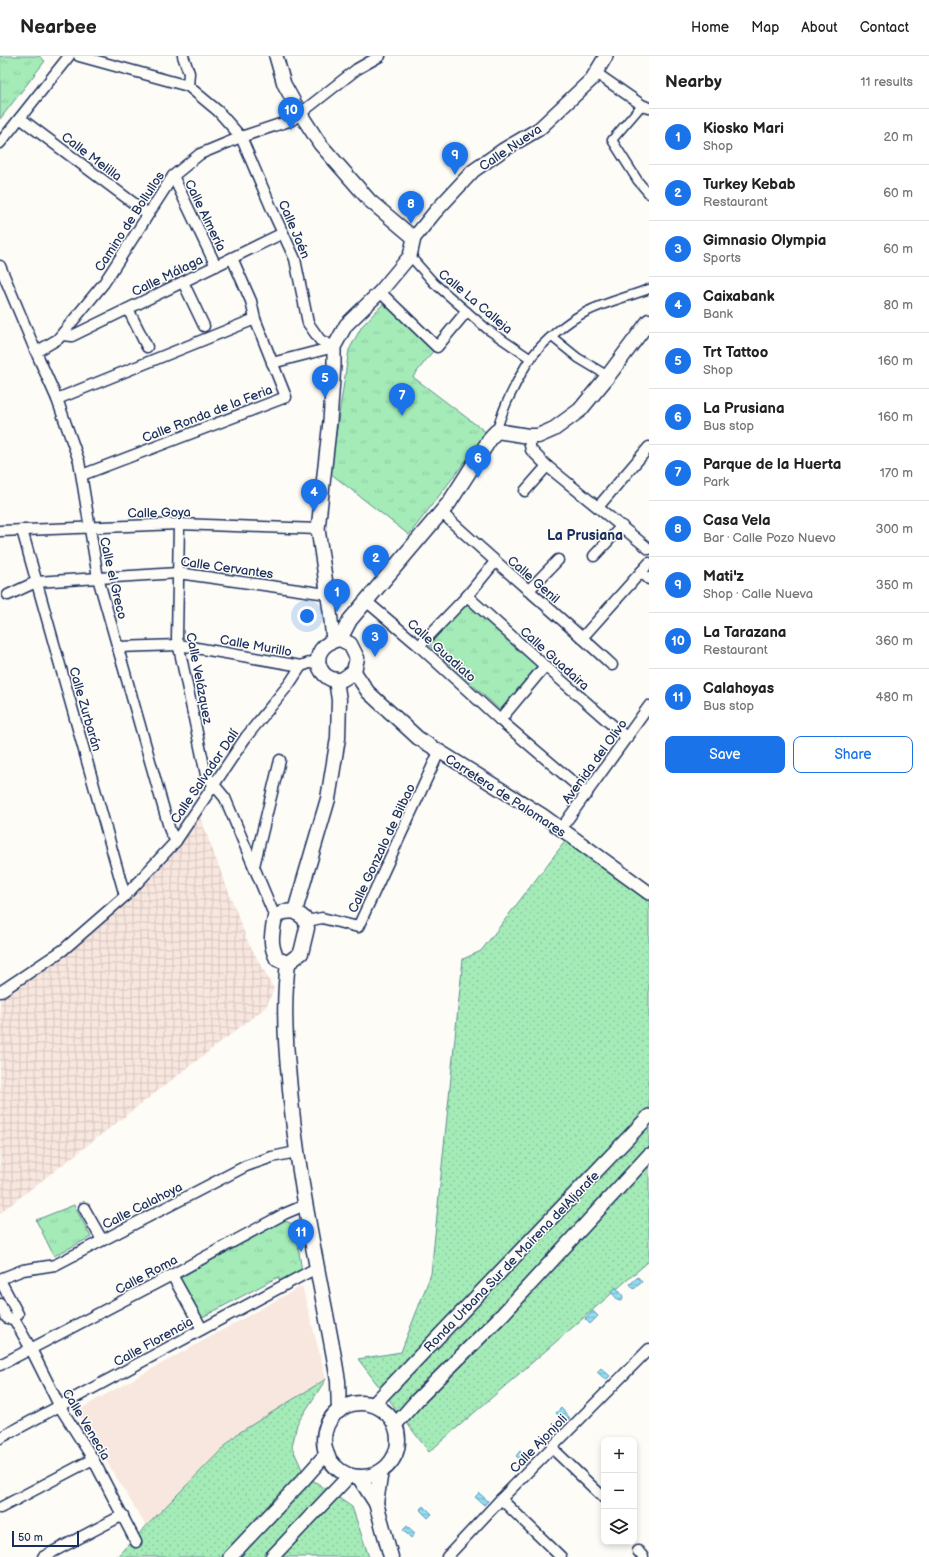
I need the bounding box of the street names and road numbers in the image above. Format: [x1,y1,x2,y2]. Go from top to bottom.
street label: Calle Nueva [476,121,545,174]
street label: Calle Melilla [58,129,125,185]
street label: Camino de Bollullos [91,168,168,275]
street label: Calle Almería [181,177,229,254]
street label: Calle Jaén [275,198,314,261]
street label: Calle Málaga [129,252,206,300]
street label: Calle La Calleja [435,266,516,337]
street label: Calle Ronda de la Feria [140,382,275,446]
street label: Calle Goya [127,504,191,522]
street label: Calle el Greco [96,536,130,621]
street label: Calle Genil [504,553,563,607]
street label: Calle Cervantes [179,554,275,583]
street label: Calle Guadiato [404,616,479,686]
street label: Calle Guadaira [516,624,592,694]
street label: Calle Velázquez [182,631,216,726]
street label: Calle Murillo [219,632,293,660]
street label: Calle Zurbarán [65,665,105,753]
street label: Avenida del Olivo [559,716,631,807]
street label: Calle Salvador Dalí [167,726,243,827]
street label: Carretera de Palomares [442,751,569,841]
street label: Calle Gonzalo de Bilbao [345,781,419,916]
street label: Ronda Urbana Sur de Mairena delAljarafe [421,1168,603,1356]
street label: Calle Calahoya [100,1179,185,1233]
street label: Calle Roma [113,1252,180,1298]
street label: Calle Florencia [111,1313,196,1370]
street label: Calle Venecia [59,1386,114,1463]
street label: Calle Ajonjoli [507,1411,571,1476]

